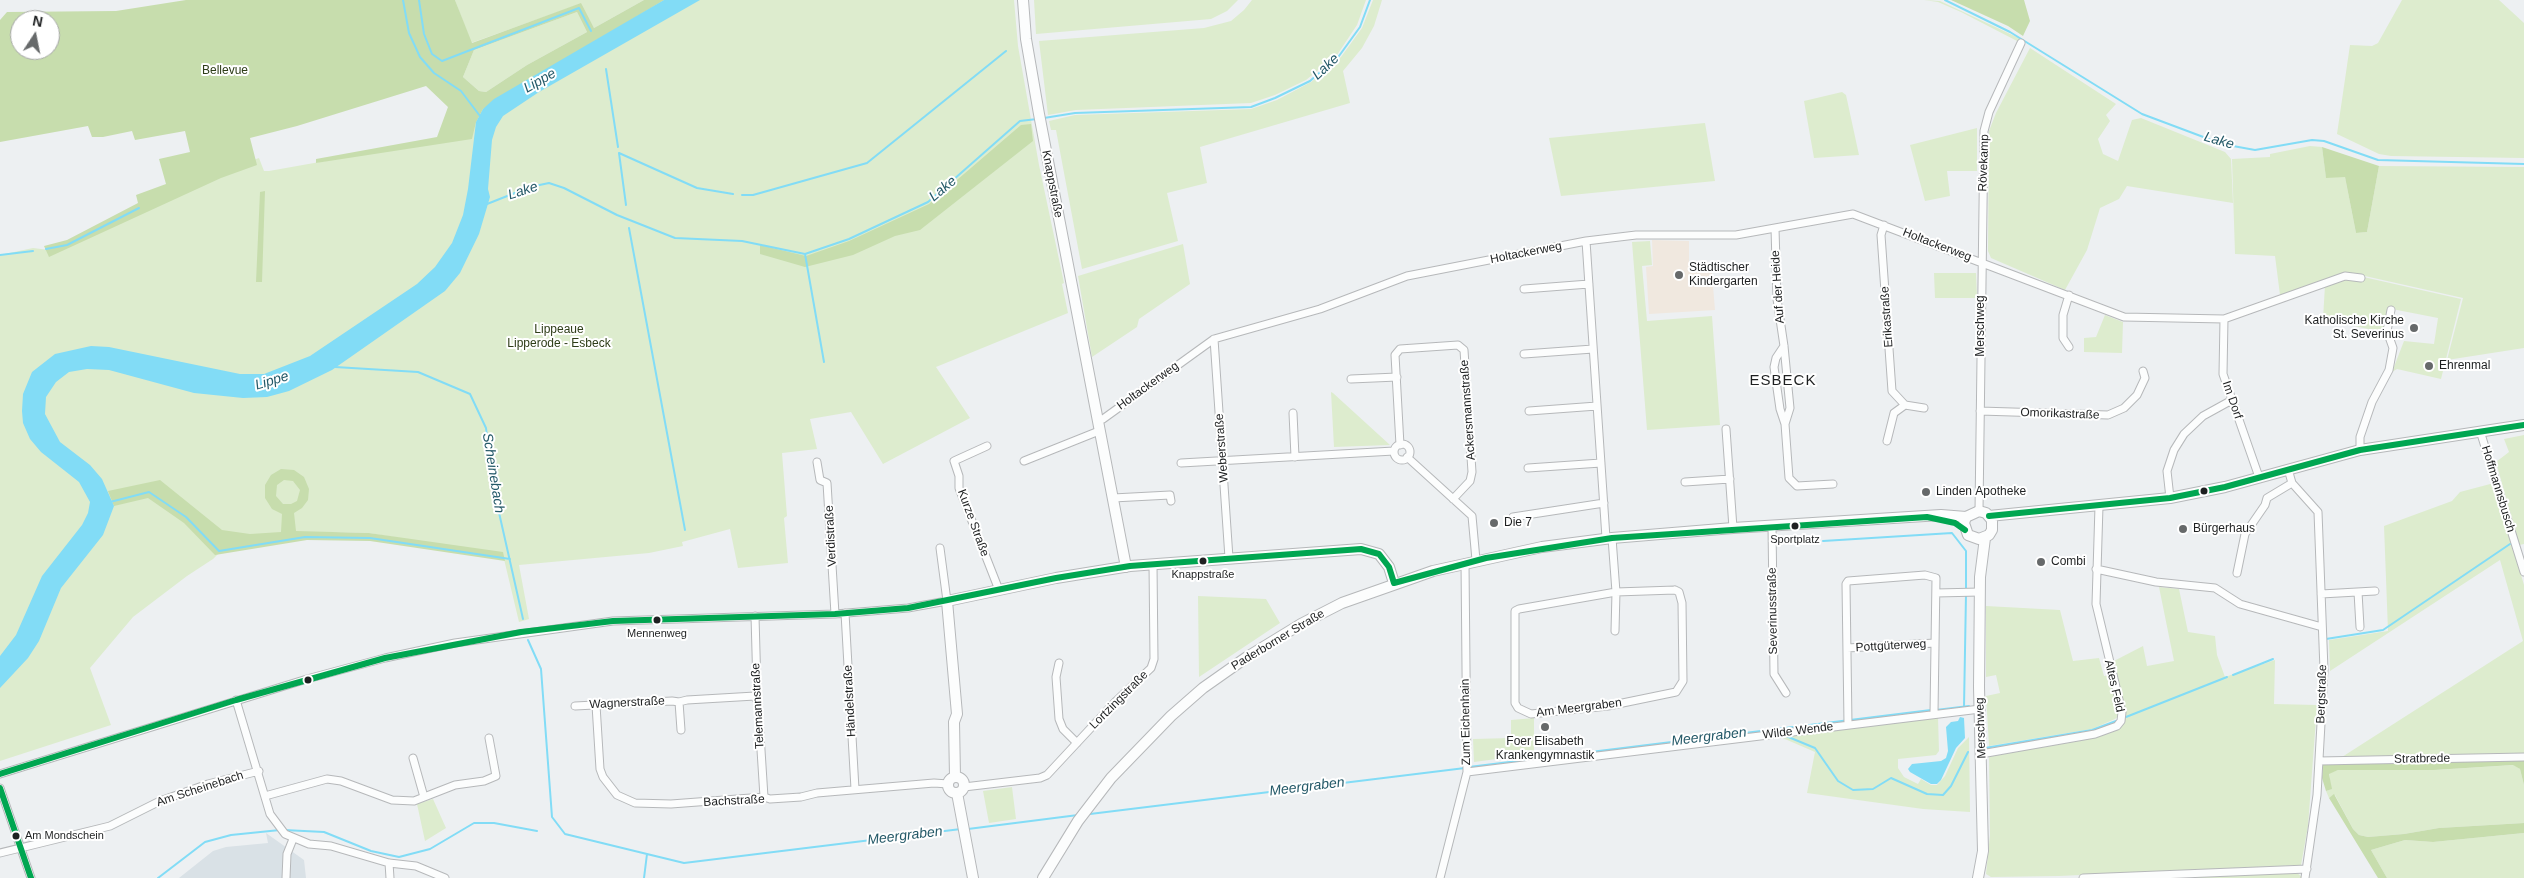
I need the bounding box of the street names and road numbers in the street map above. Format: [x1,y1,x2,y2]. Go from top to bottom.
street label: Rövekamp [1976,134,1992,192]
street label: Knappstraße [1038,149,1066,219]
street label: Holtackerweg [1900,225,1974,265]
street label: Holtackerweg [1489,239,1563,267]
street label: Auf der Heide [1768,250,1788,324]
street label: Erikastraße [1878,286,1896,348]
street label: Merschweg [1974,295,1988,357]
street label: Holtackerweg [1114,359,1182,413]
street label: Ackersmannstraße [1457,359,1479,461]
street label: Im Dorf [2219,379,2245,421]
street label: Omorikastraße [2020,405,2100,423]
street label: Weberstraße [1212,413,1232,483]
street label: Hoffmannsbusch [2478,444,2518,534]
street label: Kurze Straße [954,487,992,559]
street label: Verdistraße [822,505,840,567]
street label: Severinusstraße [1765,567,1781,655]
street label: Paderborner Straße [1229,607,1327,673]
street label: Pottgüterweg [1855,637,1927,655]
street label: Altes Feld [2101,658,2127,714]
street label: Telemannstraße [749,663,767,749]
street label: Bergstraße [2314,664,2330,724]
street label: Händelstraße [841,665,859,737]
street label: Lortzingstraße [1087,668,1151,732]
street label: Zum Eichenhain [1458,679,1474,765]
street label: Wagnerstraße [589,694,665,712]
street label: Am Meergraben [1535,696,1623,720]
street label: Merschweg [1973,697,1989,759]
street label: Wilde Wende [1762,720,1834,742]
street label: Stratbrede [2394,751,2450,767]
street label: Am Scheinebach [155,768,245,810]
street label: Bachstraße [703,792,765,810]

